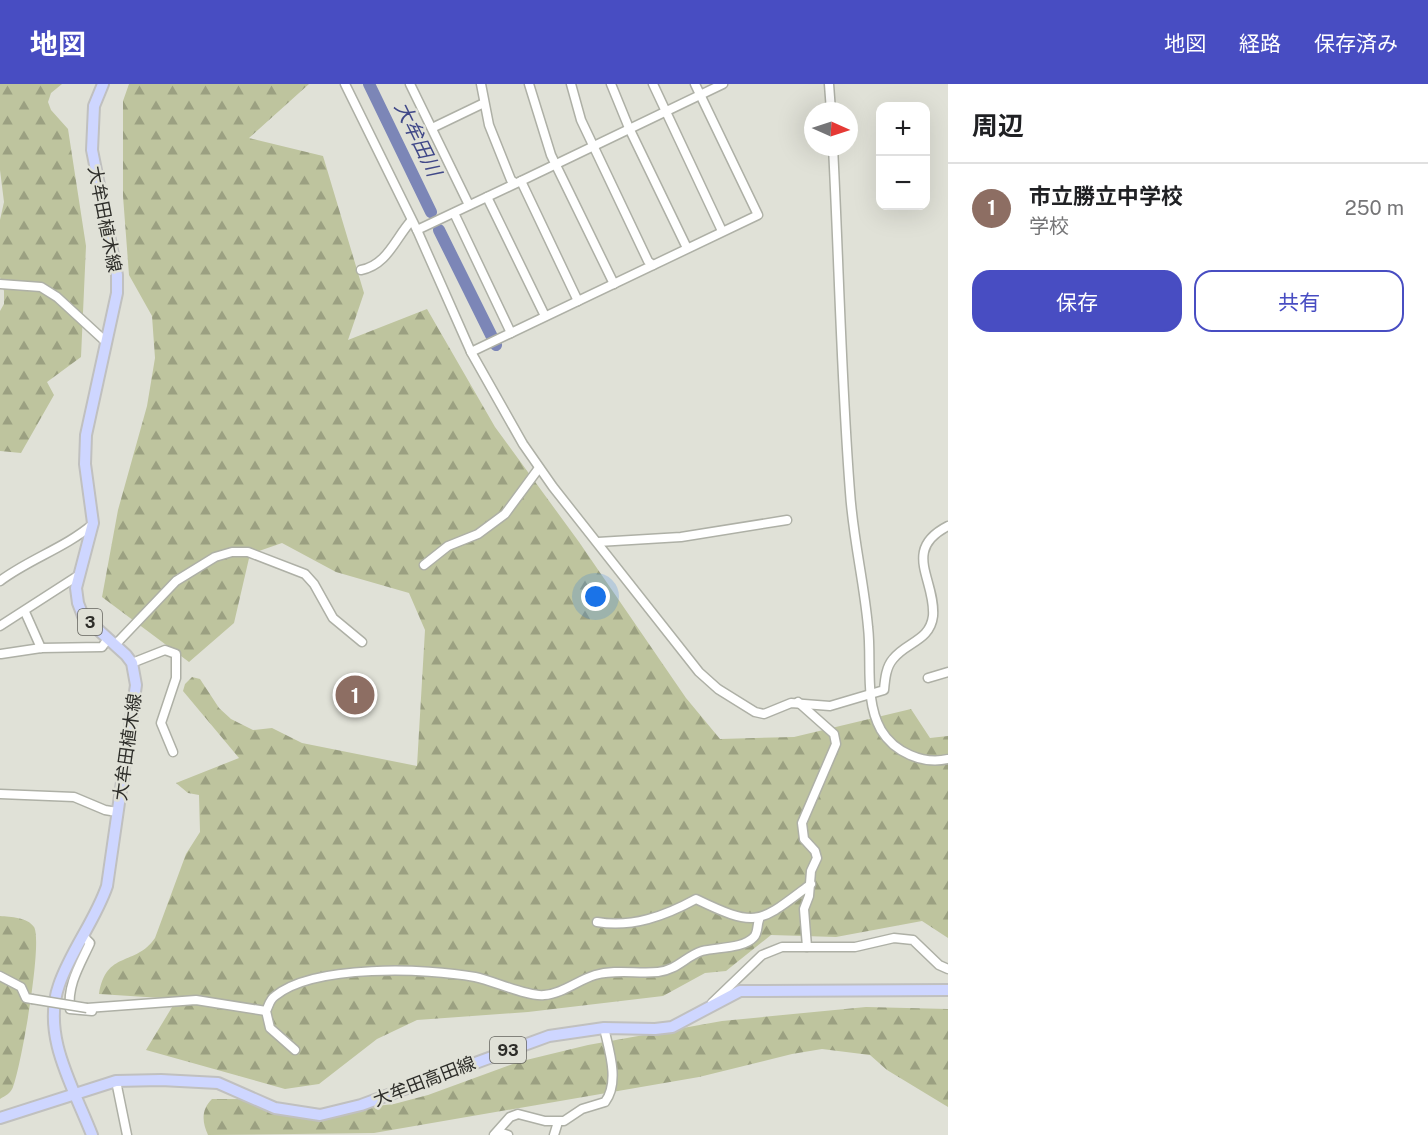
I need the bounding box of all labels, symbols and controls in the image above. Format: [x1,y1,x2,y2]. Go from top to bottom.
text: 地図 [30,27,86,60]
text: 地図 [1164,31,1206,56]
text: 経路 [1239,31,1281,56]
text: 保存済み [1314,31,1398,56]
water label: 大牟田川 [390,98,447,182]
north arrow [804,102,858,156]
map controls [876,102,930,210]
button: + [876,102,930,156]
text: 周辺 [972,110,1024,141]
button: − [876,156,930,210]
street label: 大牟田植木線 [84,164,126,274]
text: 市立勝立中学校 [1029,183,1183,209]
text: 1 [987,196,996,220]
text: 250 m [1345,196,1404,220]
text: 学校 [1029,214,1069,238]
button: 保存 [972,270,1182,332]
button: 共有 [1194,270,1404,332]
your location [581,582,610,611]
road number: 3 [78,609,102,635]
pin: 1 [336,672,374,718]
street label: 大牟田植木線 [109,692,145,802]
road number: 93 [490,1037,526,1063]
street label: 大牟田高田線 [370,1052,478,1110]

